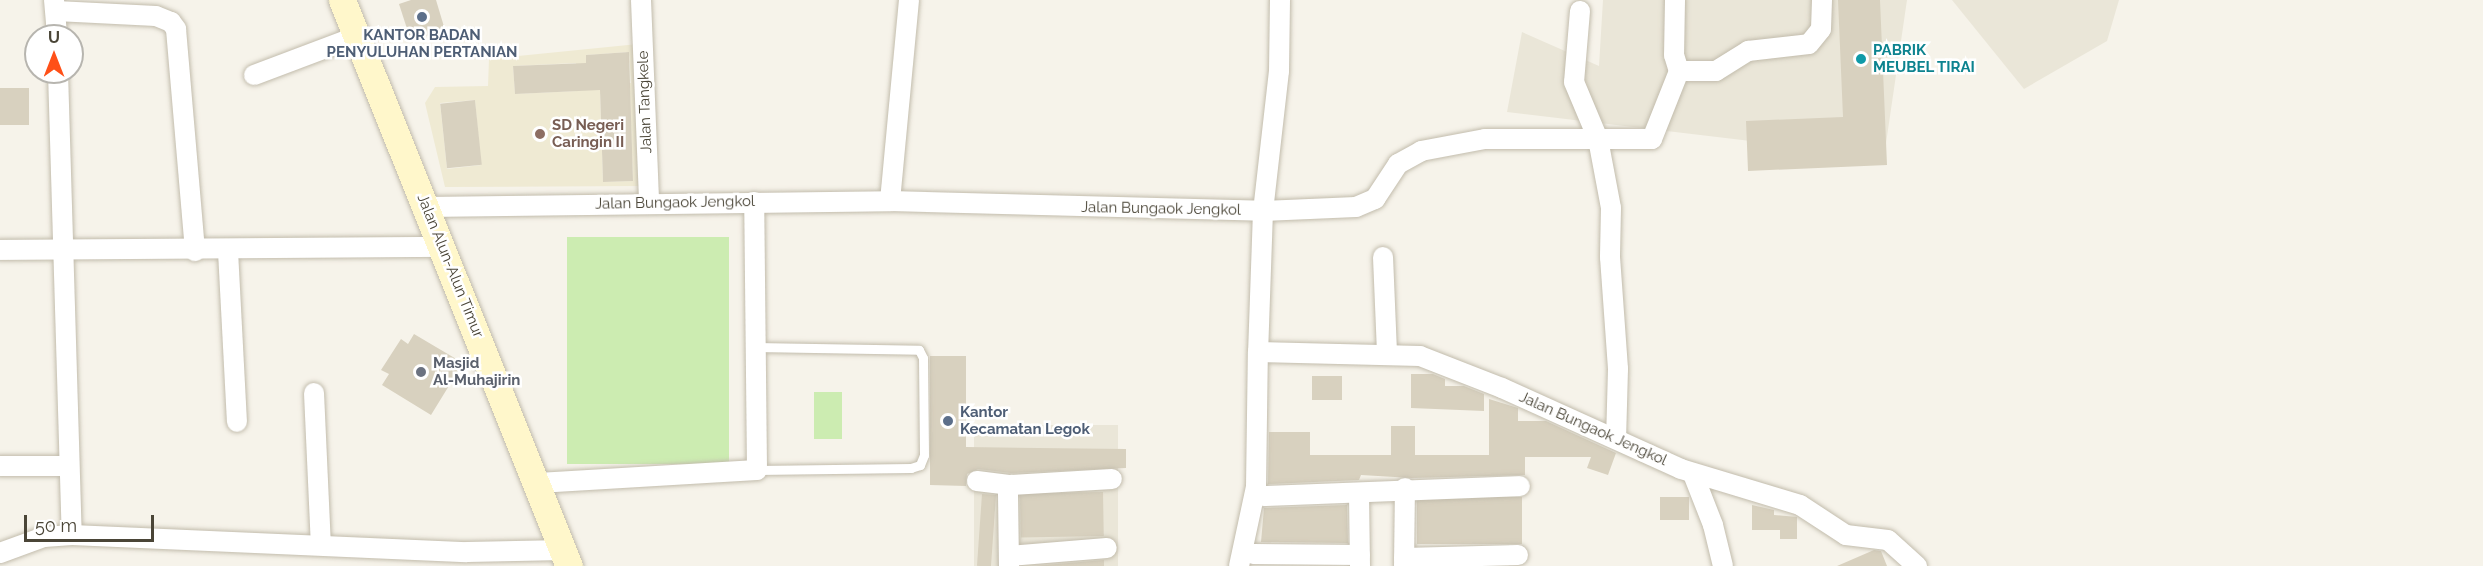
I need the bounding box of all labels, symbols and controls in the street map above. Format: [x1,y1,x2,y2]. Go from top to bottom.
marker: KANTOR BADAN PENYULUHAN PERTANIAN [415,10,429,24]
north arrow [24,24,84,84]
place label: KANTOR BADAN PENYULUHAN PERTANIAN [327,26,517,61]
text: U [48,28,60,47]
place label: PABRIK MEUBEL TIRAI [1873,41,1976,76]
street label: Jalan Tangkele [634,50,656,154]
marker: PABRIK MEUBEL TIRAI [1854,52,1868,66]
place label: SD Negeri Caringin II [552,116,624,151]
marker: SD Negeri Caringin II [533,127,547,141]
street label: Jalan Alun-Alun Timur [413,191,487,341]
street label: Jalan Bungaok Jengkol [595,193,755,213]
street label: Jalan Bungaok Jengkol [1081,199,1241,219]
place label: Masjid Al-Muhajirin [433,354,520,389]
marker: Masjid Al-Muhajirin [414,365,428,379]
street label: Jalan Bungaok Jengkol [1516,388,1670,470]
place label: Kantor Kecamatan Legok [960,403,1090,438]
marker: Kantor Kecamatan Legok [941,414,955,428]
scale bar [27,503,158,541]
text: 50 m [35,515,77,536]

